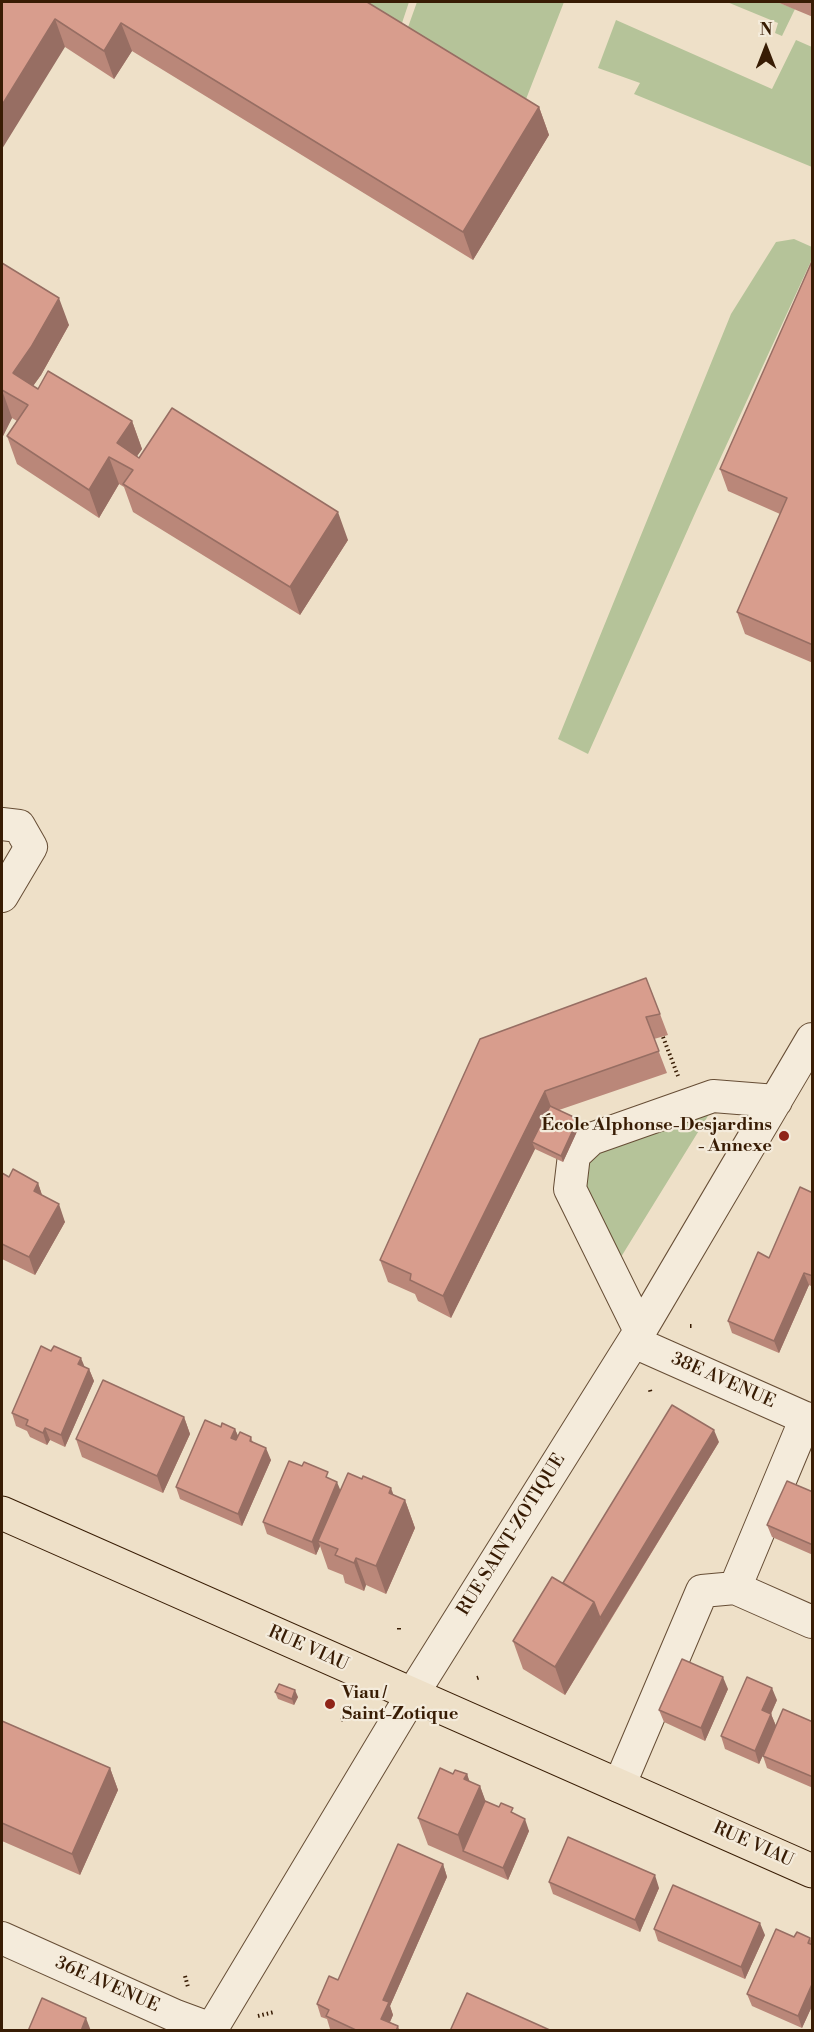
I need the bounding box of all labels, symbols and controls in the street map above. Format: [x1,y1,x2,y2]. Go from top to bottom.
north arrow [736,18,796,78]
text: N [760,20,772,40]
place label: École Alphonse-Desjardins - Annexe [541,1115,772,1158]
marker: École Alphonse-Desjardins - Annexe [777,1129,791,1143]
street label: 38E AVENUE [668,1348,778,1414]
street label: RUE SAINT-ZOTIQUE [453,1450,571,1620]
street label: RUE VIAU [264,1622,352,1676]
place label: Viau / Saint-Zotique [342,1683,459,1726]
marker: Viau / Saint-Zotique [323,1697,337,1711]
street label: RUE VIAU [709,1818,797,1872]
street label: 36E AVENUE [52,1952,162,2018]

